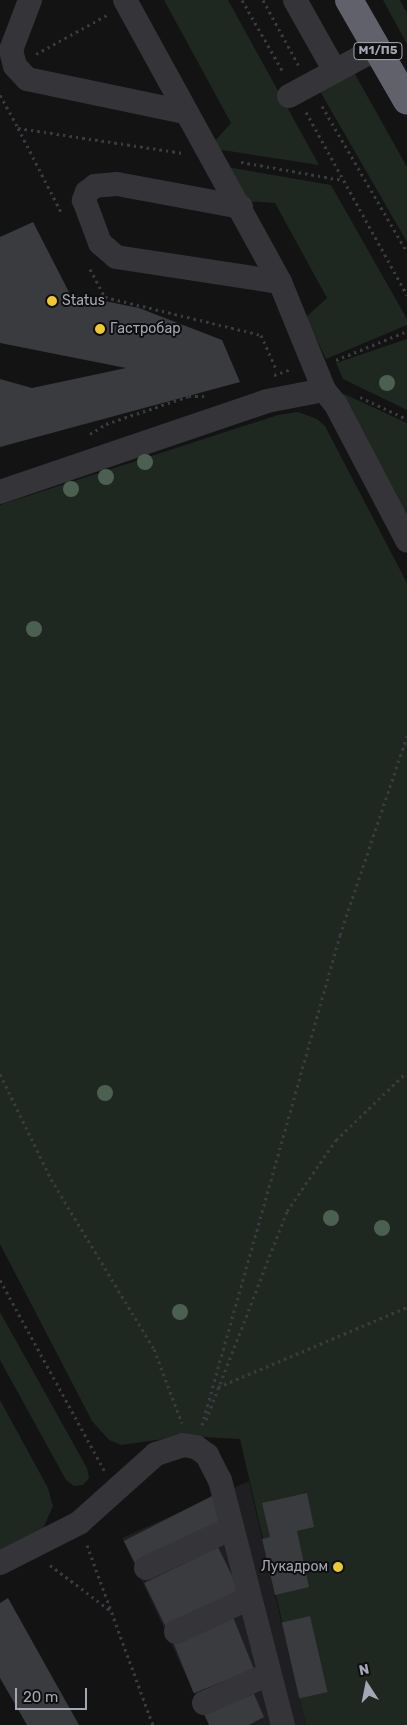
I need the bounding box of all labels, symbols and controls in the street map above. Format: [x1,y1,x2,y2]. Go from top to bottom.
road number: М1/П5 [353,41,403,60]
place label: Status [62,293,105,309]
marker: Status [46,295,58,307]
place label: Гастробар [110,321,181,337]
marker: Гастробар [94,323,106,335]
place label: Лукадром [261,1559,328,1575]
marker: Лукадром [332,1561,344,1573]
north arrow [342,1660,392,1710]
text: N [357,1660,371,1679]
scale bar [18,1678,90,1710]
text: 20 m [23,1688,58,1706]

